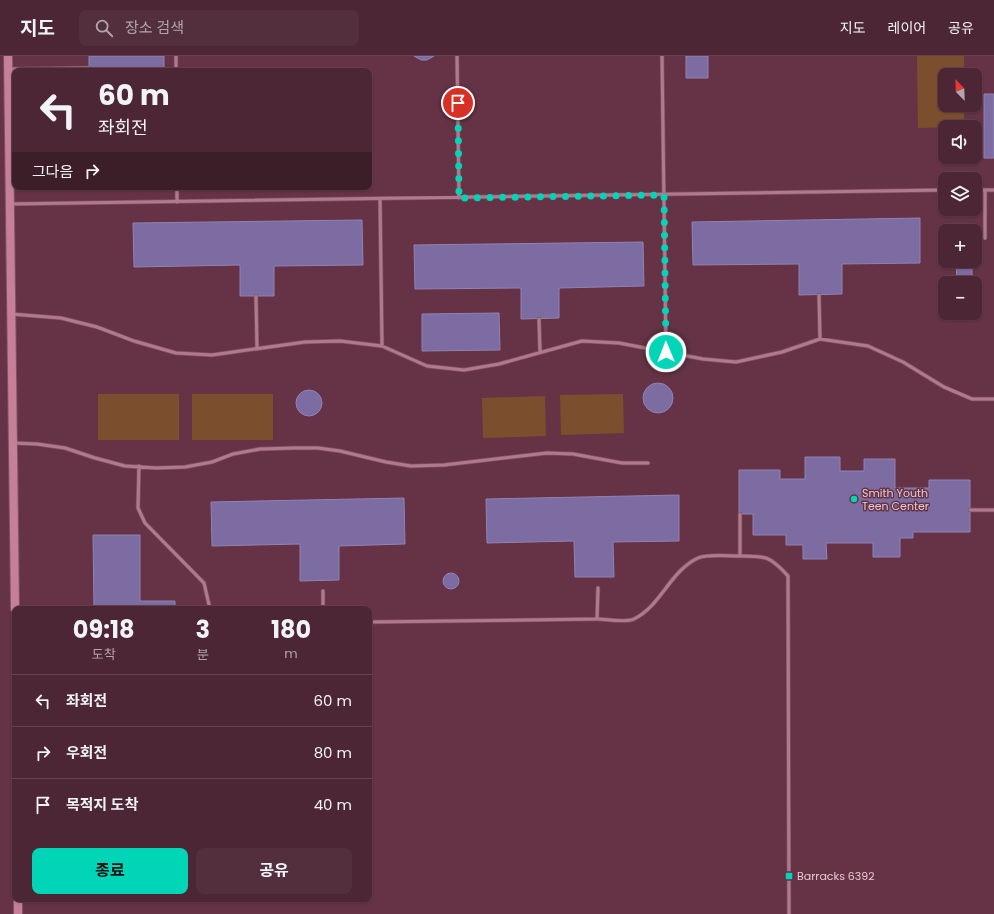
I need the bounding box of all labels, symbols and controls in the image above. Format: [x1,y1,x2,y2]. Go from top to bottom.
search box [79,10,359,46]
text: 지도 [20,15,55,42]
icon: search [93,17,115,39]
text: 장소 검색 [125,17,184,38]
text: 지도 [840,18,866,38]
text: 레이어 [888,18,926,38]
text: 공유 [948,18,974,38]
north arrow [938,68,982,112]
map controls [938,68,982,320]
text: 60 m [98,76,170,115]
icon: left [32,84,84,136]
pin [441,86,475,120]
icon: arrive [447,92,469,114]
text: 좌회전 [98,115,148,140]
button: sound [938,120,982,164]
icon: right [81,160,103,182]
text: 그다음 [32,161,73,182]
button: layers [938,172,982,216]
button: + [938,224,982,268]
button: − [938,276,982,320]
position arrow [645,331,687,373]
place label: Smith Youth Teen Center [862,485,929,514]
marker: Smith Youth Teen Center [849,494,859,504]
text: 09:18 [73,613,135,646]
text: 3 [196,613,210,646]
text: 180 [271,613,311,646]
text: m [284,644,298,663]
text: 도착 [92,645,116,664]
text: 분 [197,645,209,664]
icon: left [32,690,54,712]
text: 좌회전 [66,690,107,711]
text: 60 m [314,690,352,711]
icon: right [32,742,54,764]
text: 우회전 [66,742,107,763]
text: 80 m [314,742,352,763]
icon: arrive [32,794,54,816]
text: 목적지 도착 [66,794,138,815]
text: 40 m [314,794,352,815]
button: 종료 [32,848,188,894]
button: 공유 [196,848,352,894]
place label: Barracks 6392 [797,868,875,884]
marker: Barracks 6392 [784,871,794,881]

